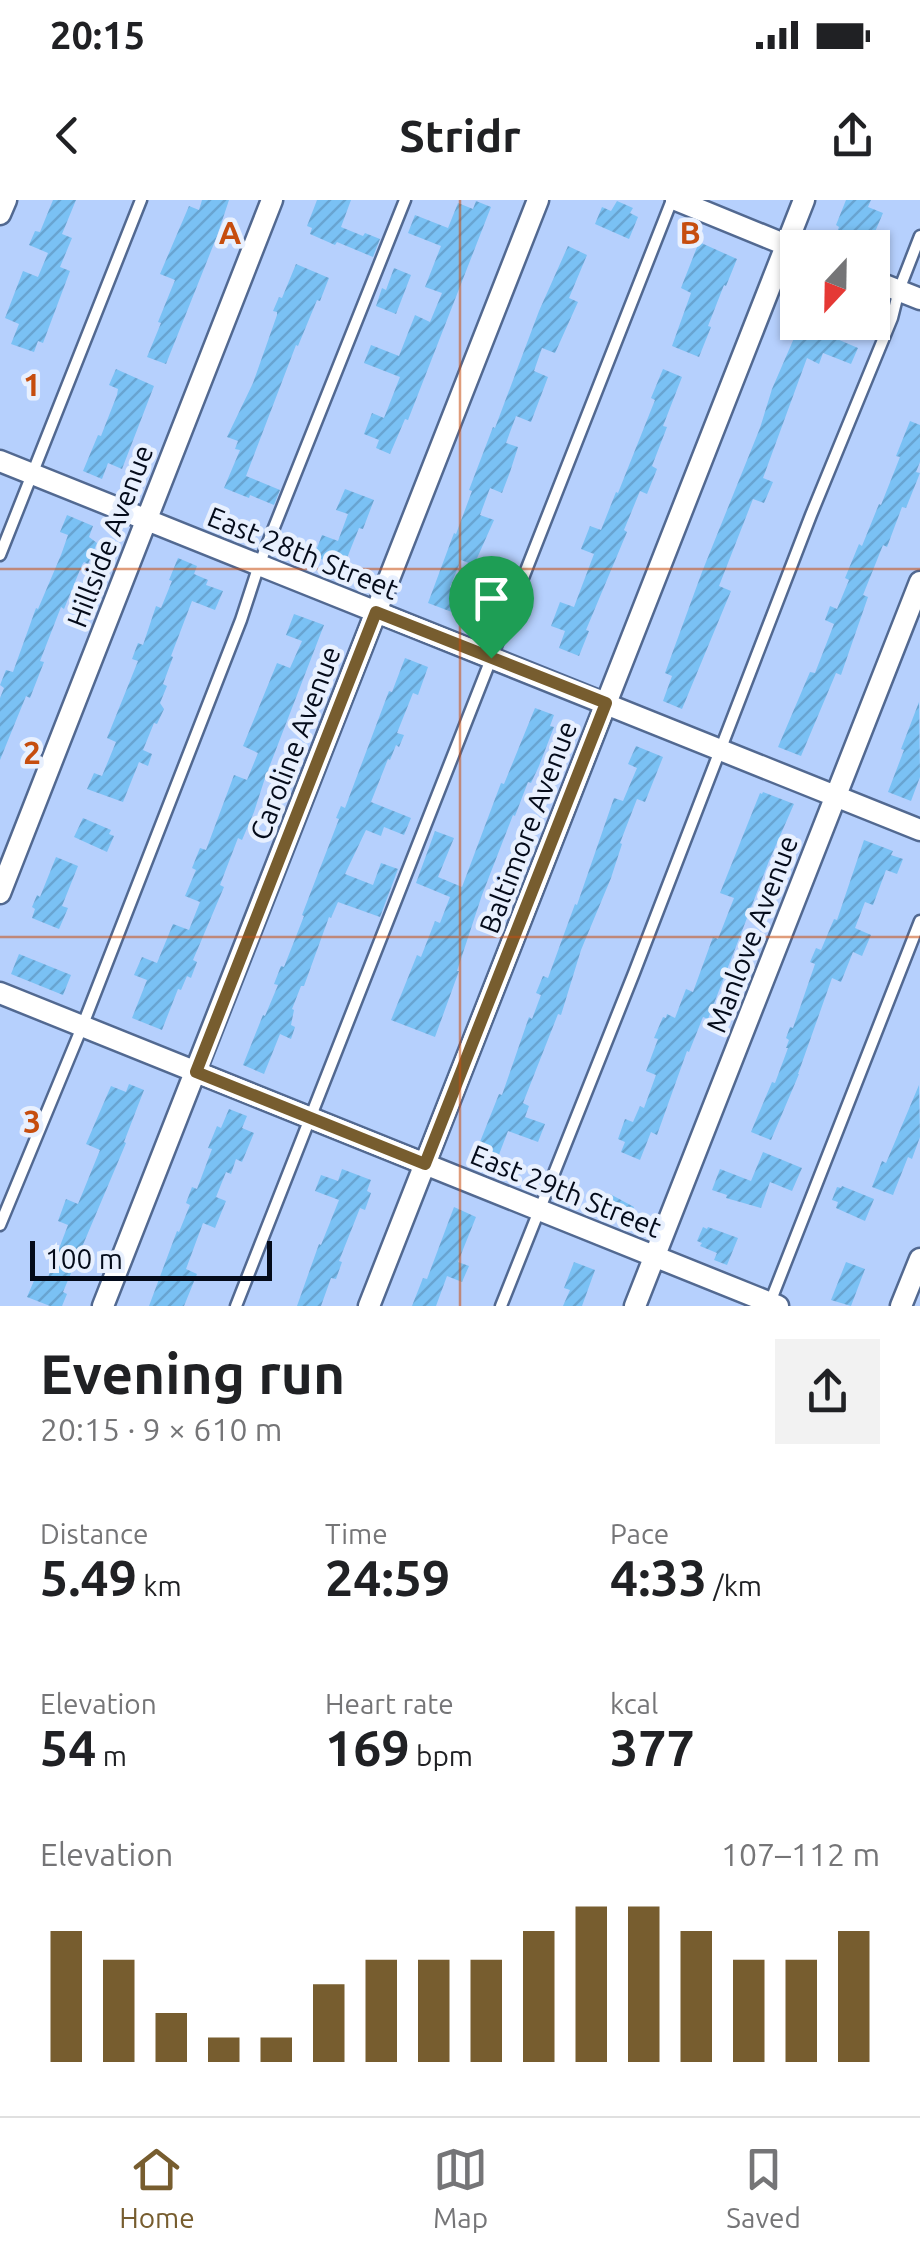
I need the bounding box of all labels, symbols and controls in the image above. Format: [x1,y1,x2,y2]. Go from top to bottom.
text: 20:15 [50,14,145,56]
icon: back [40,108,95,163]
icon: share [825,108,880,163]
text: Stridr [399,110,521,161]
text: A [219,214,242,250]
text: B [679,214,701,250]
north arrow [780,230,890,340]
map controls [780,230,890,340]
text: 1 [23,366,41,402]
street label: Hillside Avenue [61,440,159,631]
street label: East 28th Street [203,500,403,605]
pin [449,556,534,659]
icon: arrive [464,571,519,626]
street label: Caroline Avenue [243,642,346,844]
street label: Baltimore Avenue [473,716,582,937]
text: 2 [23,734,41,770]
street label: Manlove Avenue [700,831,803,1037]
text: 3 [23,1103,41,1139]
street label: East 29th Street [466,1138,666,1243]
scale bar [30,1236,272,1280]
text: 100 m [45,1243,123,1274]
button: share [775,1339,880,1444]
text: Evening run [40,1343,345,1404]
text: 20:15 · 9 × 610 m [40,1411,282,1447]
text: Distance [40,1518,148,1549]
text: Time [325,1518,388,1549]
text: Pace [610,1518,669,1549]
text: 5.49 [40,1549,137,1605]
text: 24:59 [325,1549,450,1605]
text: 4:33 [610,1549,707,1605]
text: km [137,1570,182,1601]
text: /km [707,1570,762,1601]
text: Elevation [40,1688,157,1719]
text: Heart rate [325,1688,454,1719]
text: kcal [610,1688,658,1719]
text: 54 [40,1719,96,1775]
text: 169 [325,1719,410,1775]
text: 377 [610,1719,695,1775]
text: m [96,1740,127,1771]
text: bpm [410,1740,473,1771]
text: Elevation [40,1836,173,1872]
text: 107–112 m [721,1836,880,1872]
tab: Home [119,2142,195,2233]
tab: Map [433,2142,488,2233]
tab: Saved [726,2142,801,2233]

